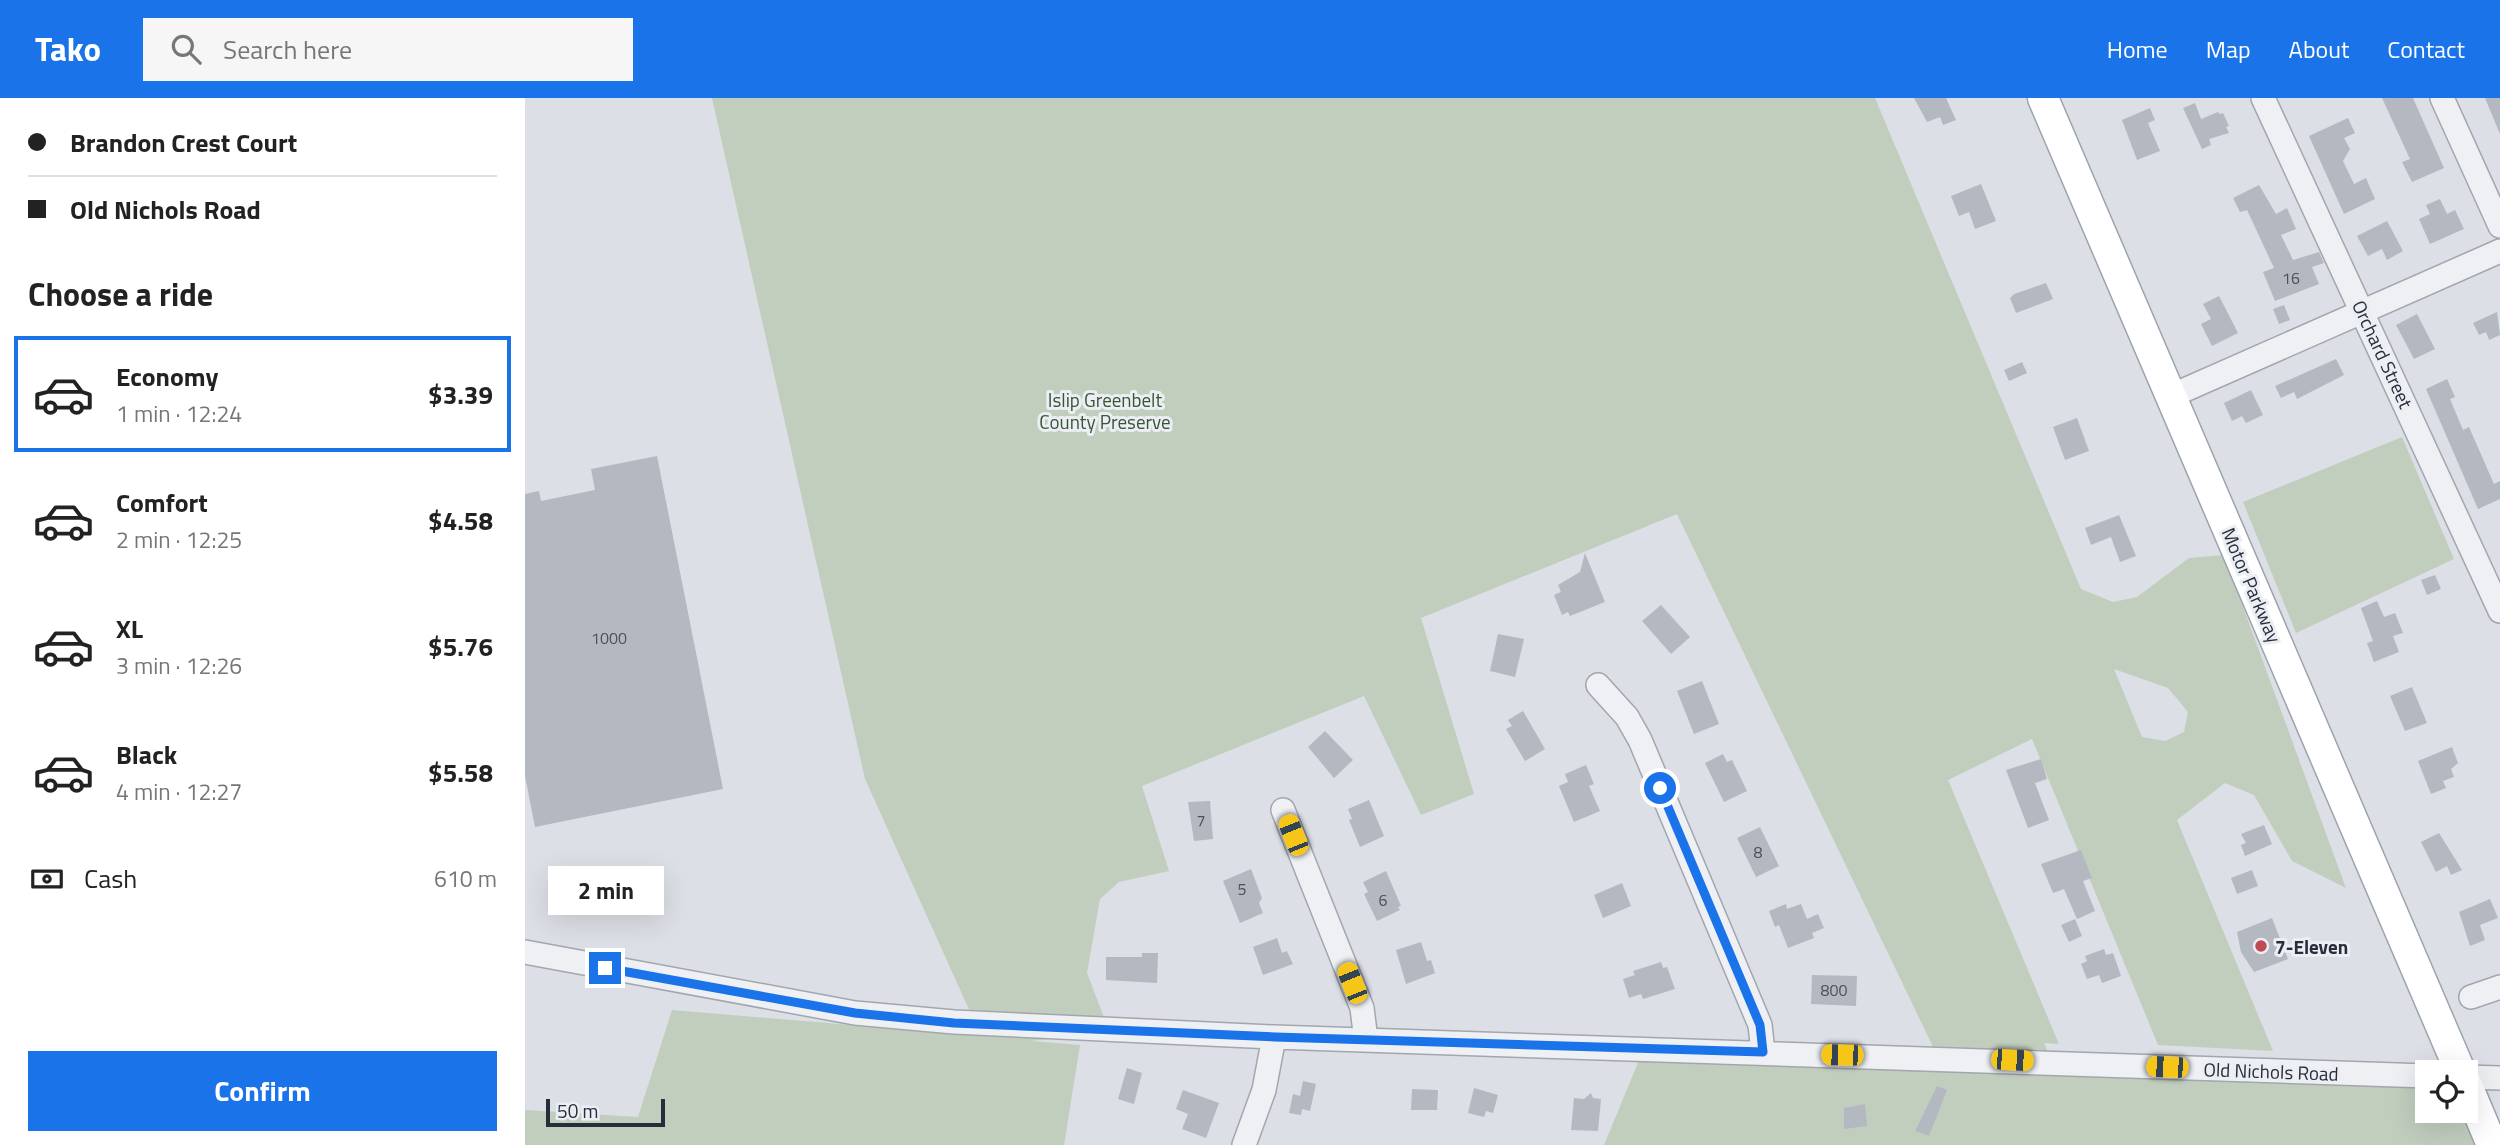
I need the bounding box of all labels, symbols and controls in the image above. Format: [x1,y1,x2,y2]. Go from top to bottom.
search box [143,18,633,81]
text: Tako [35,24,101,74]
icon: search [167,30,205,68]
text: Search here [223,30,352,69]
text: Home [2107,31,2168,67]
text: Map [2206,31,2251,67]
text: About [2289,31,2349,67]
text: Contact [2387,31,2465,67]
text: Brandon Crest Court [70,123,297,162]
text: Old Nichols Road [70,190,261,229]
house number: 16 [2282,266,2300,290]
text: Choose a ride [28,270,213,318]
street label: Orchard Street [2345,295,2421,413]
text: Economy [116,357,218,396]
icon: car [32,363,95,426]
text: $3.39 [428,375,493,414]
park label: Islip Greenbelt County Preserve [1039,385,1171,436]
text: 1 min · 12:24 [116,396,242,431]
text: Comfort [116,483,208,522]
icon: car [32,489,95,552]
text: $4.58 [428,501,493,540]
text: 2 min · 12:25 [116,522,242,557]
street label: Motor Parkway [2215,523,2289,647]
text: XL [116,609,143,648]
icon: car [32,615,95,678]
house number: 1000 [591,626,627,650]
text: $5.76 [428,627,493,666]
text: 3 min · 12:26 [116,648,242,683]
text: Black [116,735,177,774]
icon: car [32,741,95,804]
text: $5.58 [428,753,493,792]
route start [1644,772,1676,804]
text: 4 min · 12:27 [116,774,242,809]
house number: 7 [1197,808,1205,832]
car [1276,812,1311,858]
house number: 8 [1754,840,1763,864]
text: Cash [84,859,137,898]
icon: cash [28,860,66,898]
text: 610 m [434,861,497,896]
callout: 2 min [547,866,663,916]
text: 2 min [578,873,634,908]
house number: 5 [1238,877,1247,901]
house number: 6 [1379,888,1388,912]
place label: 7-Eleven [2275,932,2348,961]
marker: 7-Eleven [2253,938,2269,954]
route end [589,952,621,984]
car [1335,960,1370,1006]
house number: 800 [1821,978,1847,1002]
car [1821,1044,1864,1066]
car [1991,1048,2034,1072]
button: Confirm [28,1051,497,1131]
street label: Old Nichols Road [2203,1054,2339,1088]
car [2146,1056,2189,1078]
map controls [2415,1060,2478,1123]
button: locate [2415,1060,2478,1123]
scale bar [546,1096,665,1128]
text: 50 m [557,1096,598,1125]

